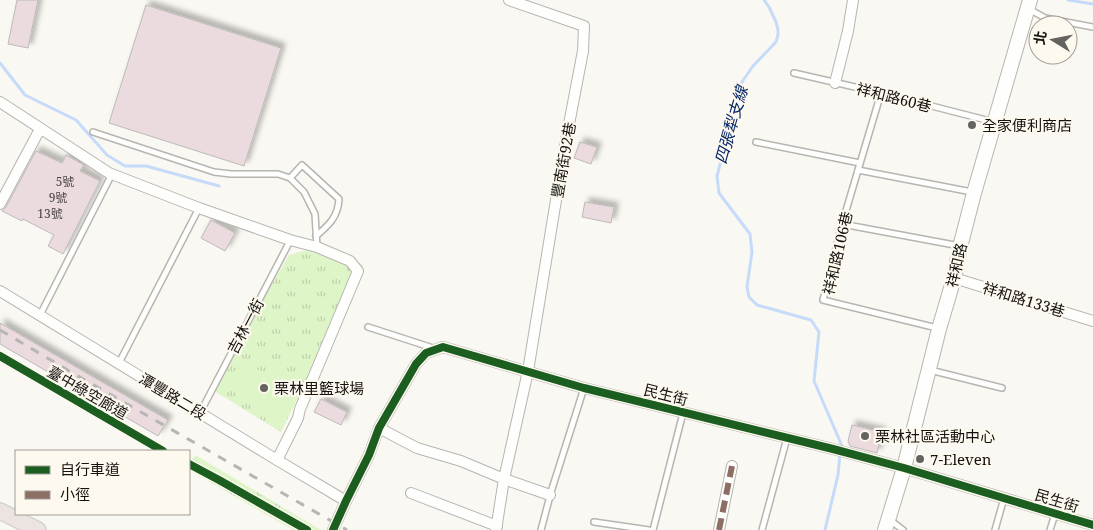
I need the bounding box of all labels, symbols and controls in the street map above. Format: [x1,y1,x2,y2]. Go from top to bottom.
north arrow [1028,15,1078,65]
text: 北 [1029,29,1050,46]
street label: 祥和路60巷 [854,78,934,116]
water label: 四張犁支線 [709,82,753,166]
place label: 全家便利商店 [982,115,1072,135]
marker: 全家便利商店 [966,119,978,131]
street label: 豐南街92巷 [546,120,580,200]
house number: 5號 [56,173,74,190]
house number: 9號 [49,189,67,206]
house number: 13號 [37,205,63,222]
street label: 祥和路106巷 [818,209,856,297]
street label: 祥和路 [941,241,971,289]
street label: 祥和路133巷 [980,277,1068,321]
street label: 吉林一街 [222,295,268,357]
street label: 臺中綠空廊道 [44,361,132,423]
street label: 潭豐路二段 [136,368,210,424]
place label: 栗林里籃球場 [274,378,364,398]
street label: 民生街 [642,379,690,409]
marker: 栗林里籃球場 [258,382,270,394]
place label: 栗林社區活動中心 [875,426,995,446]
marker: 栗林社區活動中心 [859,430,871,442]
place label: 7-Eleven [930,449,992,469]
legend [15,450,190,515]
marker: 7-Eleven [914,453,926,465]
text: 自行車道 [60,459,120,479]
text: 小徑 [60,484,90,504]
street label: 民生街 [1033,484,1081,516]

